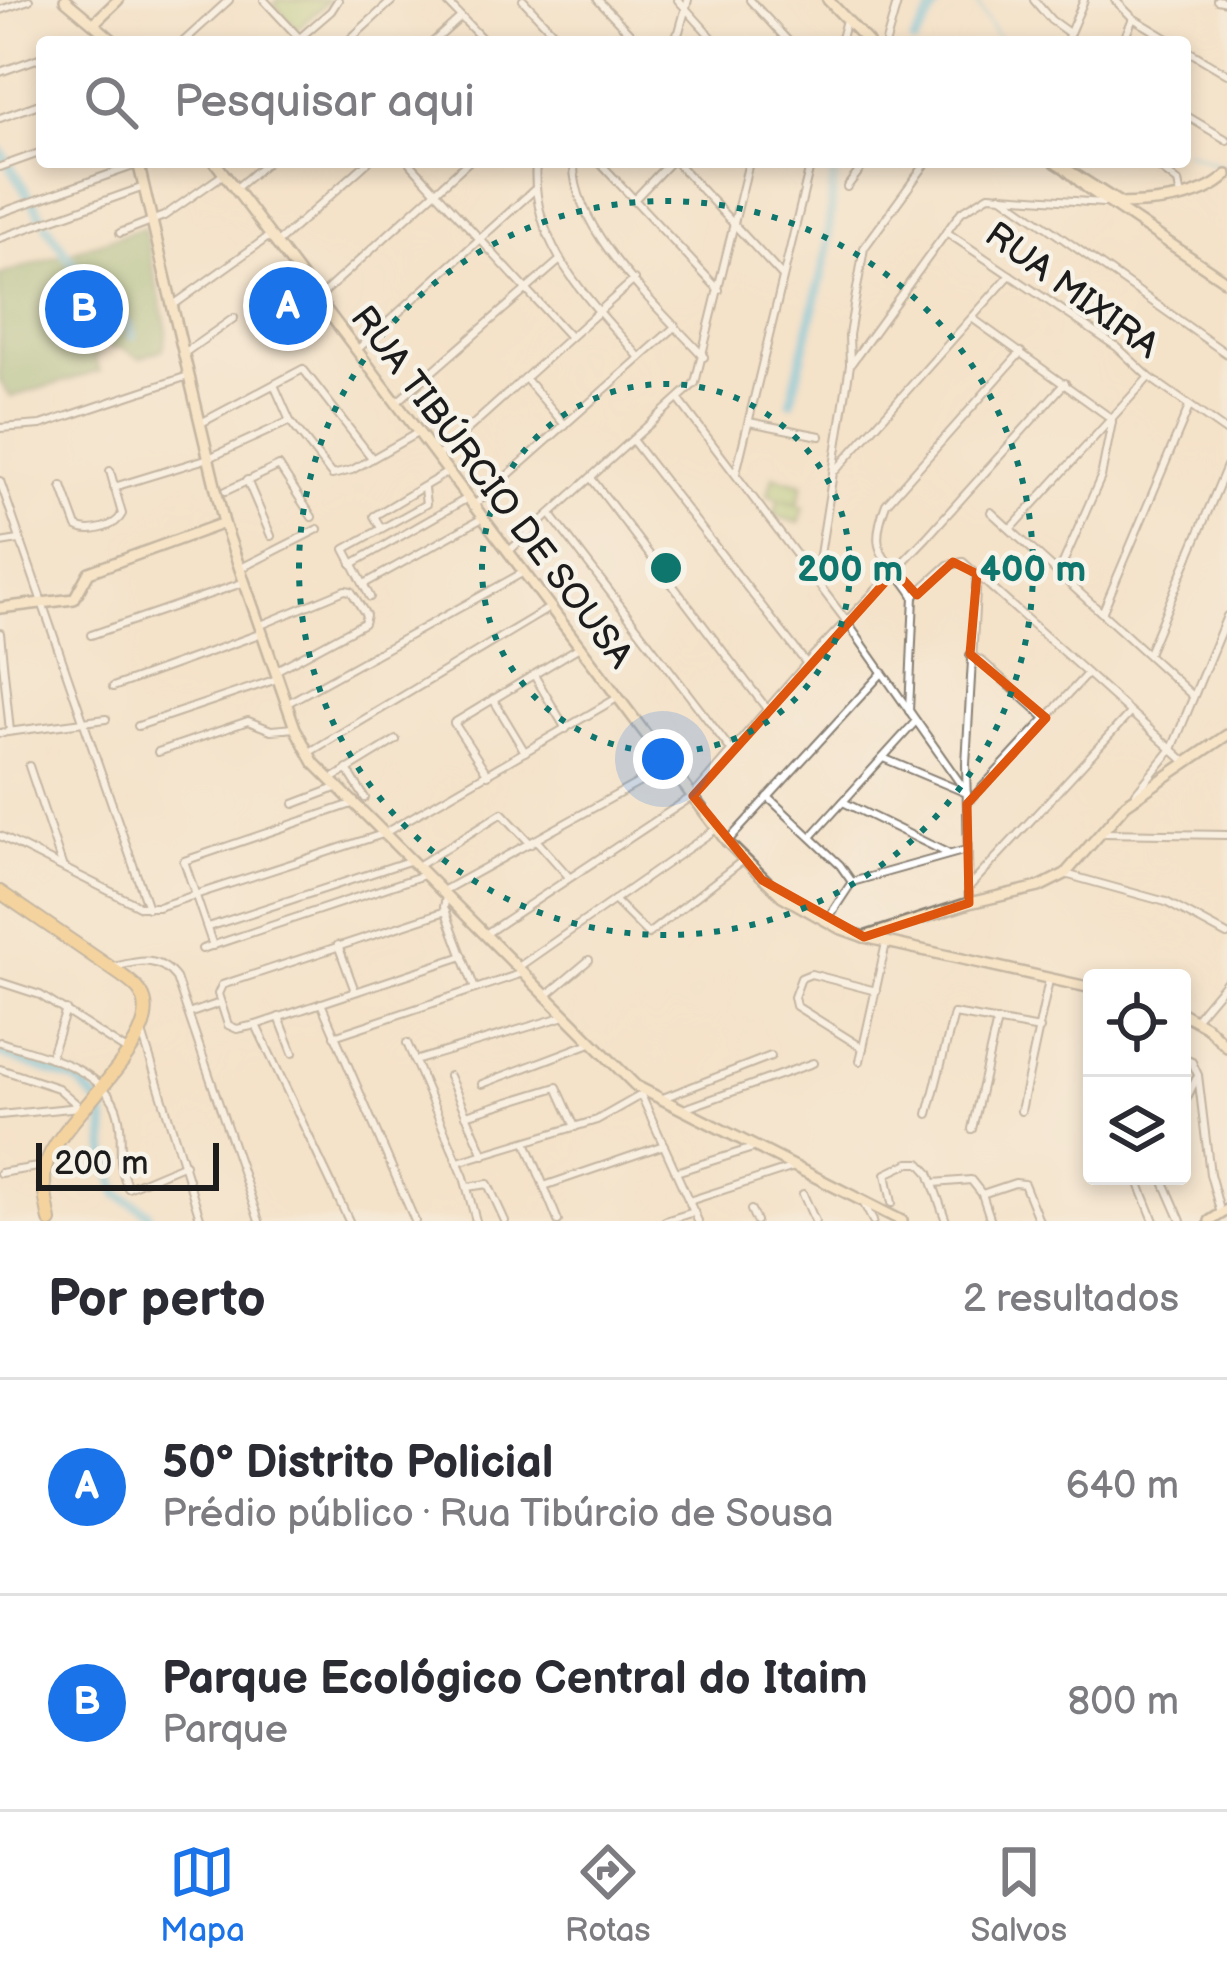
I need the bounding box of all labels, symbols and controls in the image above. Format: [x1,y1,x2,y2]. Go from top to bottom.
search box [36,36,1191,168]
icon: search [78,69,144,135]
text: Pesquisar aqui [174,75,475,130]
street label: RUA MIXIRA [976,214,1167,368]
pin: A [249,261,327,351]
pin: B [45,264,123,354]
street label: RUA TIBÚRCIO DE SOUSA [341,297,642,677]
centre of rings [645,547,687,589]
text: 200 m [797,549,903,592]
text: 400 m [980,549,1086,592]
your location [633,729,693,789]
map controls [1083,969,1191,1185]
button: locate [1083,969,1191,1077]
button: layers [1083,1077,1191,1185]
scale bar [36,1137,219,1190]
text: 200 m [54,1144,148,1184]
text: Por perto [48,1269,266,1330]
text: 2 resultados [963,1276,1179,1323]
text: 50º Distrito Policial [162,1436,553,1491]
text: A [75,1463,99,1510]
text: 640 m [1066,1463,1179,1510]
text: Prédio público · Rua Tibúrcio de Sousa [162,1491,834,1538]
text: Parque Ecológico Central do Itaim [162,1652,868,1707]
text: B [73,1679,101,1726]
text: 800 m [1068,1679,1179,1726]
text: Parque [162,1707,288,1754]
tab: Mapa [160,1839,245,1951]
tab: Rotas [565,1839,651,1951]
tab: Salvos [971,1839,1067,1951]

